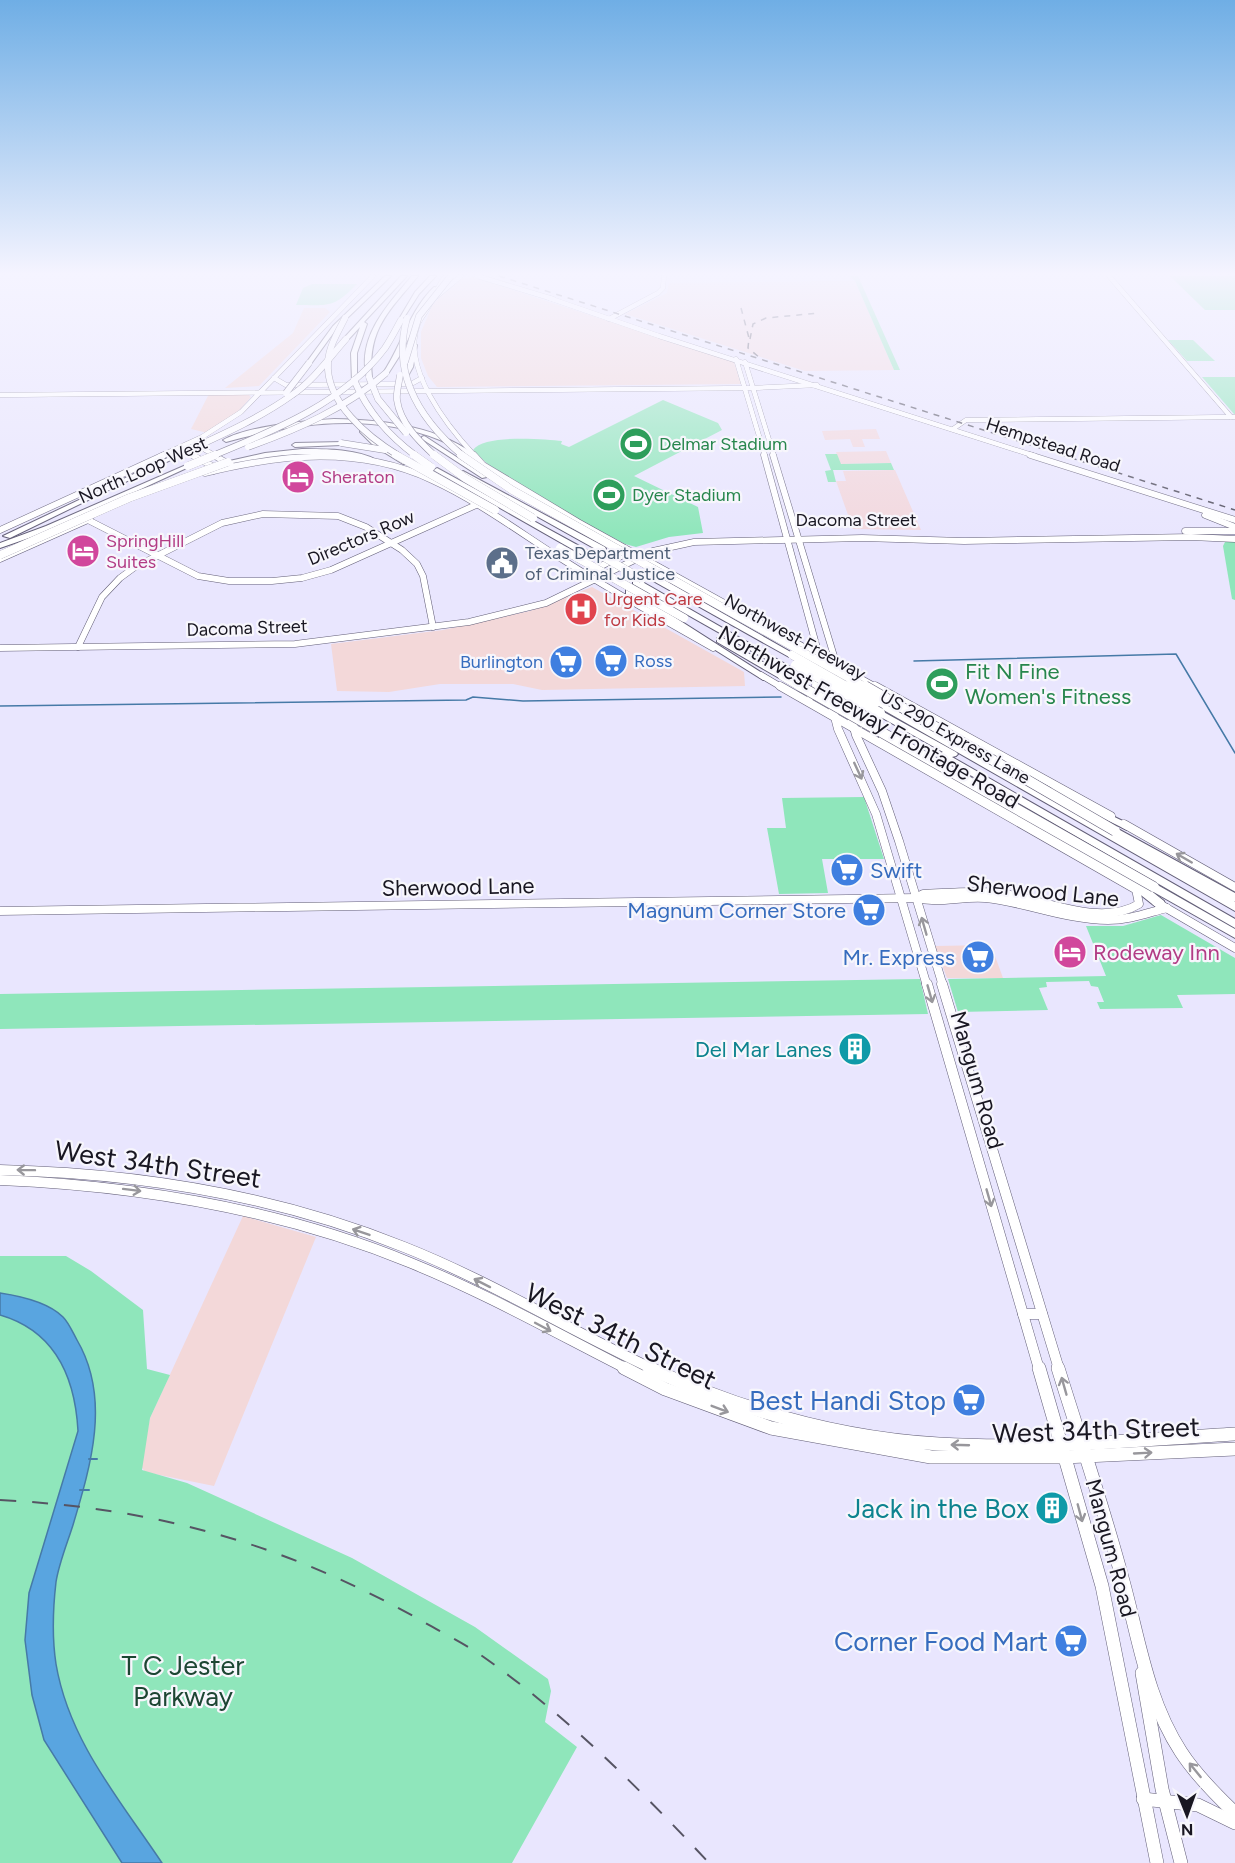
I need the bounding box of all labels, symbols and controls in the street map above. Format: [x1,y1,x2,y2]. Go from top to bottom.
street label: Hempstead Road [983,413,1123,477]
sports icon: Delmar Stadium [618,426,654,462]
street label: North Loop West [75,432,211,508]
place label: Delmar Stadium [659,433,787,455]
hotel icon: Sheraton [280,459,316,495]
place label: Sheraton [321,466,394,488]
sports icon: Dyer Stadium [591,477,627,513]
place label: Dyer Stadium [632,484,741,506]
street label: Directors Row [304,506,418,570]
street label: Dacoma Street [795,509,917,531]
place label: SpringHill Suites [106,530,184,573]
hotel icon: SpringHill Suites [65,533,101,569]
place label: Texas Department of Criminal Justice [525,542,675,585]
public building icon: Texas Department of Criminal Justice [484,545,520,581]
place label: Urgent Care for Kids [604,588,703,631]
street label: Northwest Freeway [721,589,870,685]
hospital icon: Urgent Care for Kids [563,591,599,627]
street label: Dacoma Street [186,615,308,641]
street label: Northwest Freeway Frontage Road [714,619,1024,815]
supermarket icon: Ross [593,643,629,679]
supermarket icon: Burlington [548,644,584,680]
place label: Ross [634,650,672,672]
place label: Burlington [460,651,543,673]
place label: Fit N Fine Women's Fitness [965,658,1131,710]
sports icon: Fit N Fine Women's Fitness [924,666,960,702]
street label: US 290 Express Lane [876,685,1034,789]
one-way arrow [852,762,864,780]
supermarket icon: Swift [829,852,865,888]
one-way arrow [1176,852,1193,864]
place label: Swift [870,857,922,884]
street label: Sherwood Lane [965,870,1121,912]
street label: Sherwood Lane [381,872,535,902]
supermarket icon: Magnum Corner Store [851,892,887,928]
place label: Magnum Corner Store [627,897,846,924]
one-way arrow [918,917,929,936]
hotel icon: Rodeway Inn [1052,934,1088,970]
supermarket icon: Mr. Express [960,939,996,975]
place label: Rodeway Inn [1093,939,1220,966]
place label: Mr. Express [843,944,955,971]
one-way arrow [925,985,936,1004]
street label: Mangum Road [944,1008,1010,1152]
building icon: Del Mar Lanes [837,1031,873,1067]
place label: Del Mar Lanes [695,1036,832,1063]
street label: West 34th Street [53,1133,263,1195]
one-way arrow [16,1164,36,1176]
one-way arrow [122,1184,141,1195]
one-way arrow [984,1188,996,1207]
one-way arrow [352,1226,371,1237]
street label: West 34th Street [520,1276,722,1396]
one-way arrow [474,1277,491,1289]
one-way arrow [534,1322,552,1333]
one-way arrow [1057,1377,1069,1396]
supermarket icon: Best Handi Stop [951,1382,987,1418]
place label: Best Handi Stop [749,1384,946,1417]
one-way arrow [710,1405,728,1416]
street label: West 34th Street [991,1410,1201,1450]
one-way arrow [951,1439,971,1450]
one-way arrow [1132,1448,1152,1459]
street label: Mangum Road [1080,1476,1142,1620]
building icon: Jack in the Box [1034,1490,1070,1526]
place label: Jack in the Box [847,1492,1029,1525]
one-way arrow [1075,1503,1086,1522]
supermarket icon: Corner Food Mart [1053,1623,1089,1659]
place label: Corner Food Mart [834,1625,1048,1658]
park label: T C Jester Parkway [122,1649,244,1713]
one-way arrow [1189,1762,1202,1778]
north arrow [1157,1785,1217,1845]
text: N [1181,1820,1194,1839]

